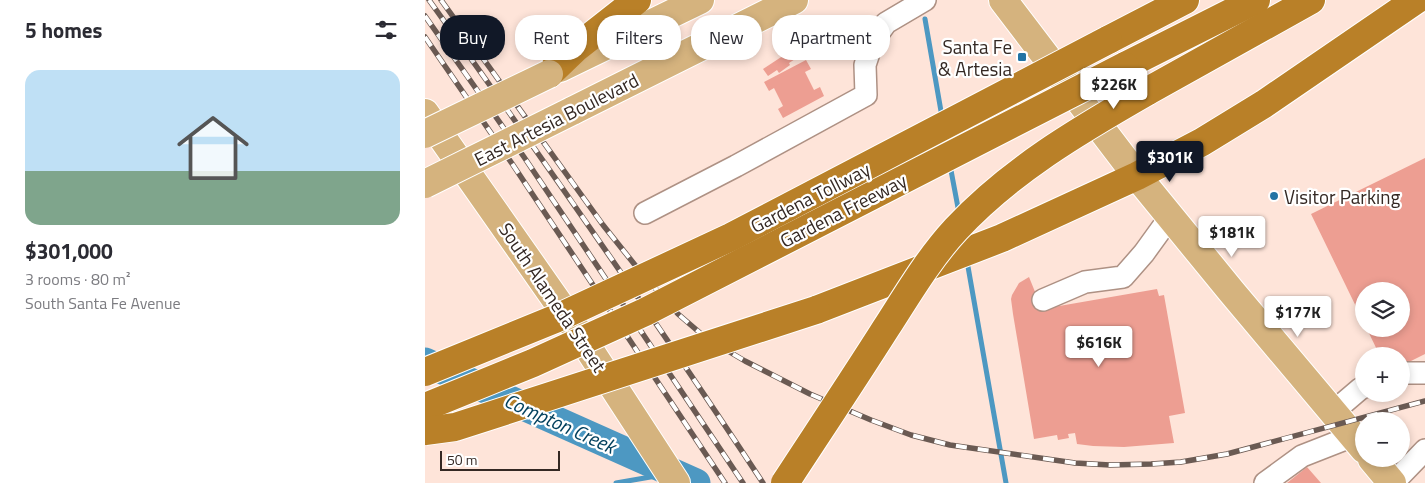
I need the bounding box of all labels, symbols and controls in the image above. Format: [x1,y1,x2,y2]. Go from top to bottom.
text: 5 homes [25,14,102,46]
chip: Buy [440,15,505,60]
chip: Rent [515,15,587,60]
chip: Filters [597,15,681,60]
chip: New [691,15,762,60]
chip: Apartment [772,15,890,60]
icon: filters [372,16,400,44]
place label: Santa Fe & Artesia [938,32,1012,83]
marker: Santa Fe & Artesia [1016,51,1028,63]
street label: East Artesia Boulevard [469,65,643,173]
pin: $226K [1079,68,1149,110]
text: $226K [1091,72,1137,96]
icon: home [168,103,258,193]
pin: $301K [1135,140,1205,183]
text: $301K [1147,145,1193,169]
street label: Gardena Tollway [745,154,875,240]
street label: Gardena Freeway [774,165,912,255]
place label: Visitor Parking [1284,182,1400,211]
marker: Visitor Parking [1268,190,1280,202]
street label: South Alameda Street [492,216,614,378]
pin: $181K [1197,216,1267,258]
text: $181K [1209,220,1255,244]
text: $301,000 [25,235,113,267]
text: 3 rooms · 80 m² [25,267,130,291]
map controls [1355,282,1410,467]
button: layers [1355,282,1410,337]
text: South Santa Fe Avenue [25,291,181,315]
pin: $177K [1263,296,1333,338]
text: $177K [1275,300,1321,324]
pin: $616K [1064,326,1134,368]
text: $616K [1076,330,1122,354]
button: + [1355,347,1410,402]
water label: Compton Creek [499,385,623,462]
button: − [1355,412,1410,467]
scale bar [440,448,560,471]
text: 50 m [447,449,477,470]

